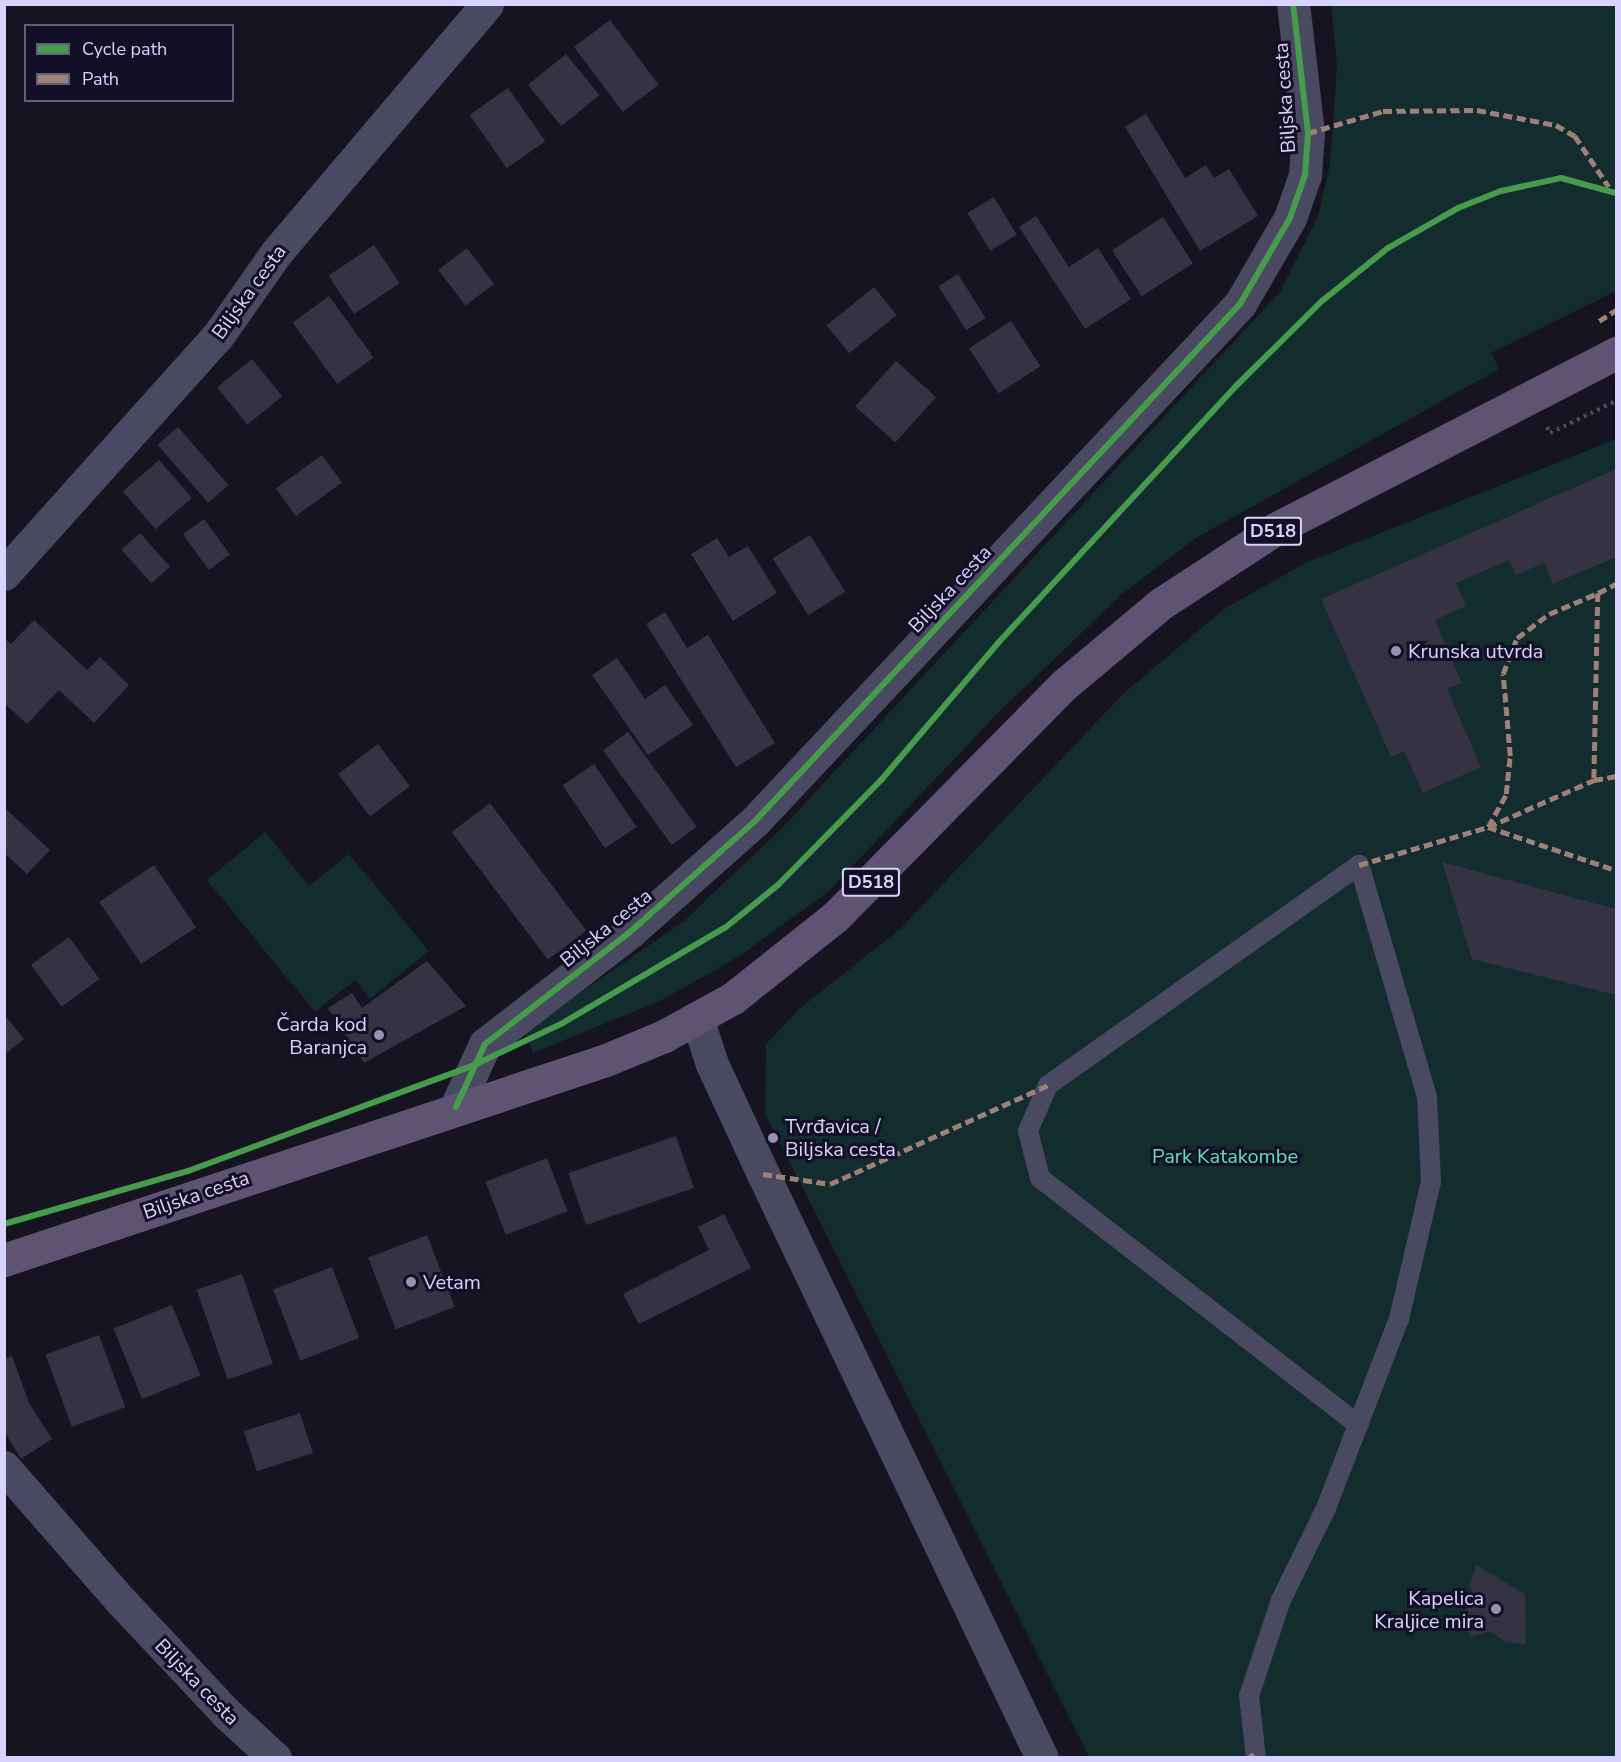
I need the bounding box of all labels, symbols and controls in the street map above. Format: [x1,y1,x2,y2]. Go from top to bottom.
legend [24,24,234,102]
text: Cycle path [82,37,167,61]
street label: Biljska cesta [1269,42,1301,154]
text: Path [82,67,119,91]
street label: Biljska cesta [207,240,291,344]
road number: D518 [1243,516,1303,546]
street label: Biljska cesta [903,540,997,638]
place label: Krunska utvrda [1408,639,1543,663]
marker: Krunska utvrda [1389,644,1403,658]
road number: D518 [841,867,901,897]
street label: Biljska cesta [555,884,657,972]
place label: Čarda kod Baranjca [276,1012,367,1059]
marker: Čarda kod Baranjca [372,1028,386,1042]
place label: Tvrđavica / Biljska cesta [785,1114,896,1161]
marker: Tvrđavica / Biljska cesta [766,1131,780,1145]
park label: Park Katakombe [1152,1144,1298,1168]
street label: Biljska cesta [140,1166,252,1224]
place label: Vetam [423,1270,481,1294]
marker: Vetam [404,1275,418,1289]
place label: Kapelica Kraljice mira [1374,1586,1484,1633]
marker: Kapelica Kraljice mira [1489,1602,1503,1616]
street label: Biljska cesta [150,1634,244,1730]

